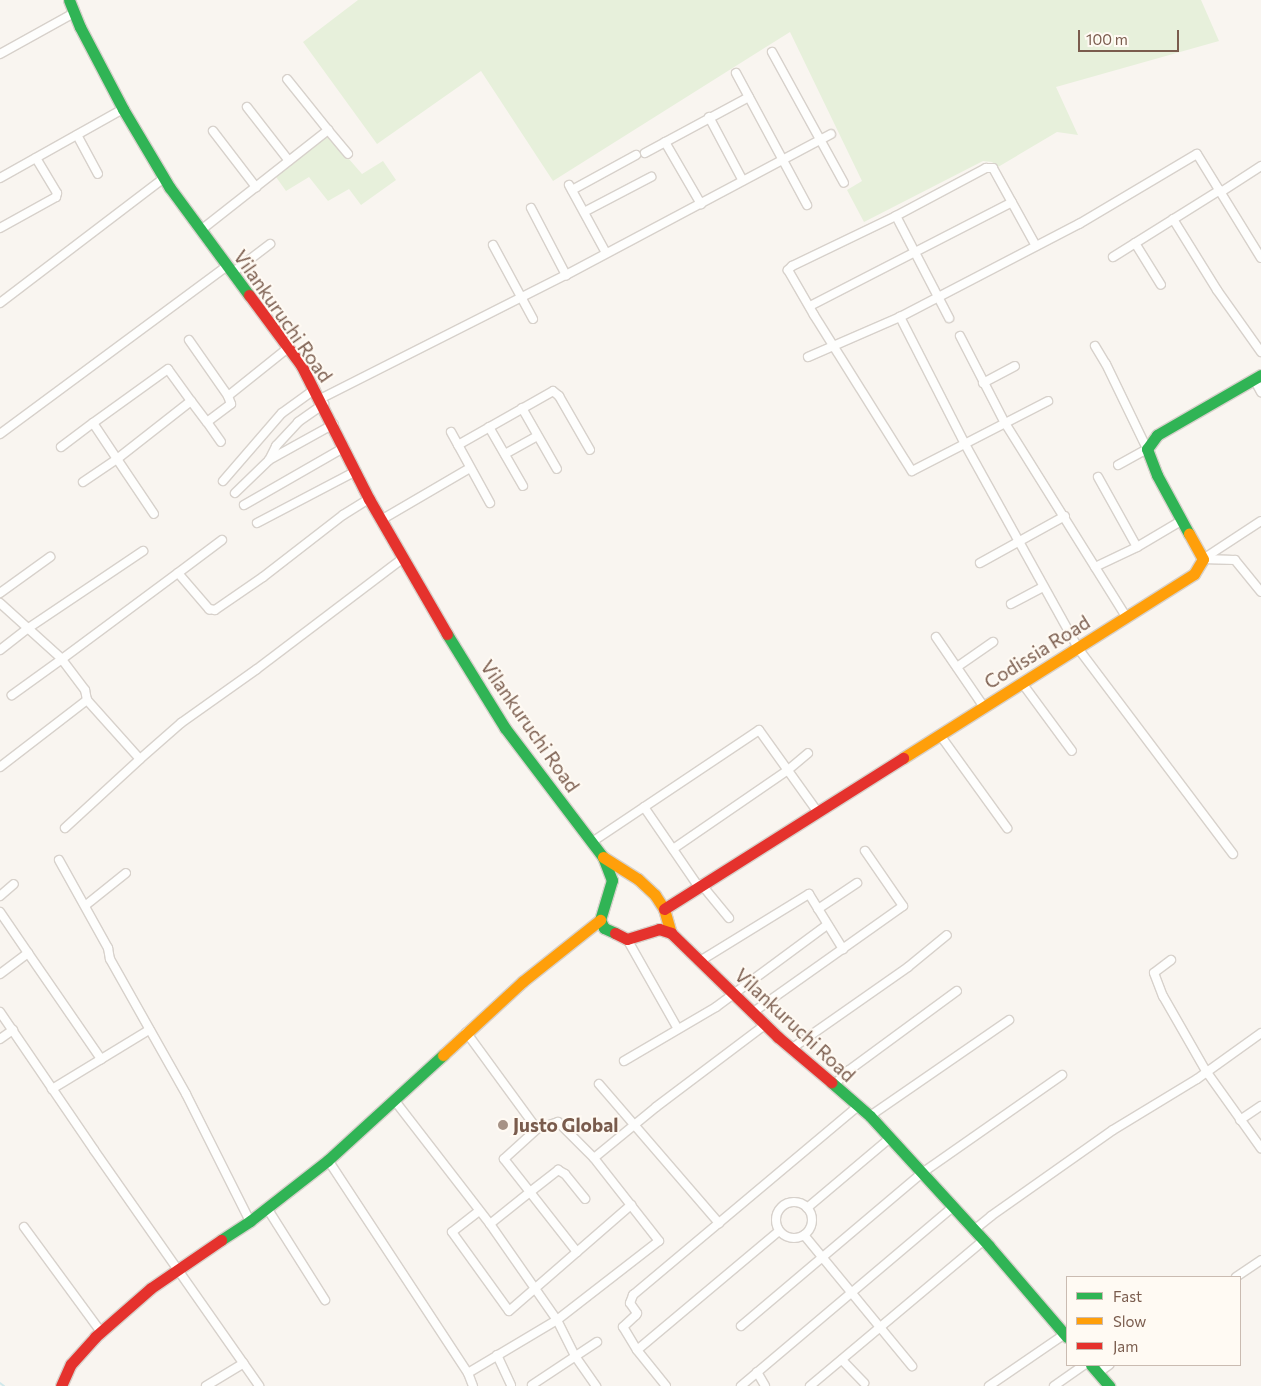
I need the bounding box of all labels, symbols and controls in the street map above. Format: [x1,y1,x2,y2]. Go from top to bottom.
scale bar [1081,20,1182,52]
text: 100 m [1086,30,1128,48]
street label: Vilankuruchi Road [229,246,337,386]
street label: Codissia Road [980,610,1094,694]
street label: Vilankuruchi Road [476,656,584,796]
street label: Vilankuruchi Road [730,964,860,1086]
place label: Justo Global [513,1114,618,1136]
marker: Justo Global [497,1119,509,1131]
legend [1066,1276,1241,1366]
text: Fast [1113,1287,1142,1305]
text: Slow [1113,1312,1146,1330]
text: Jam [1113,1337,1138,1355]

